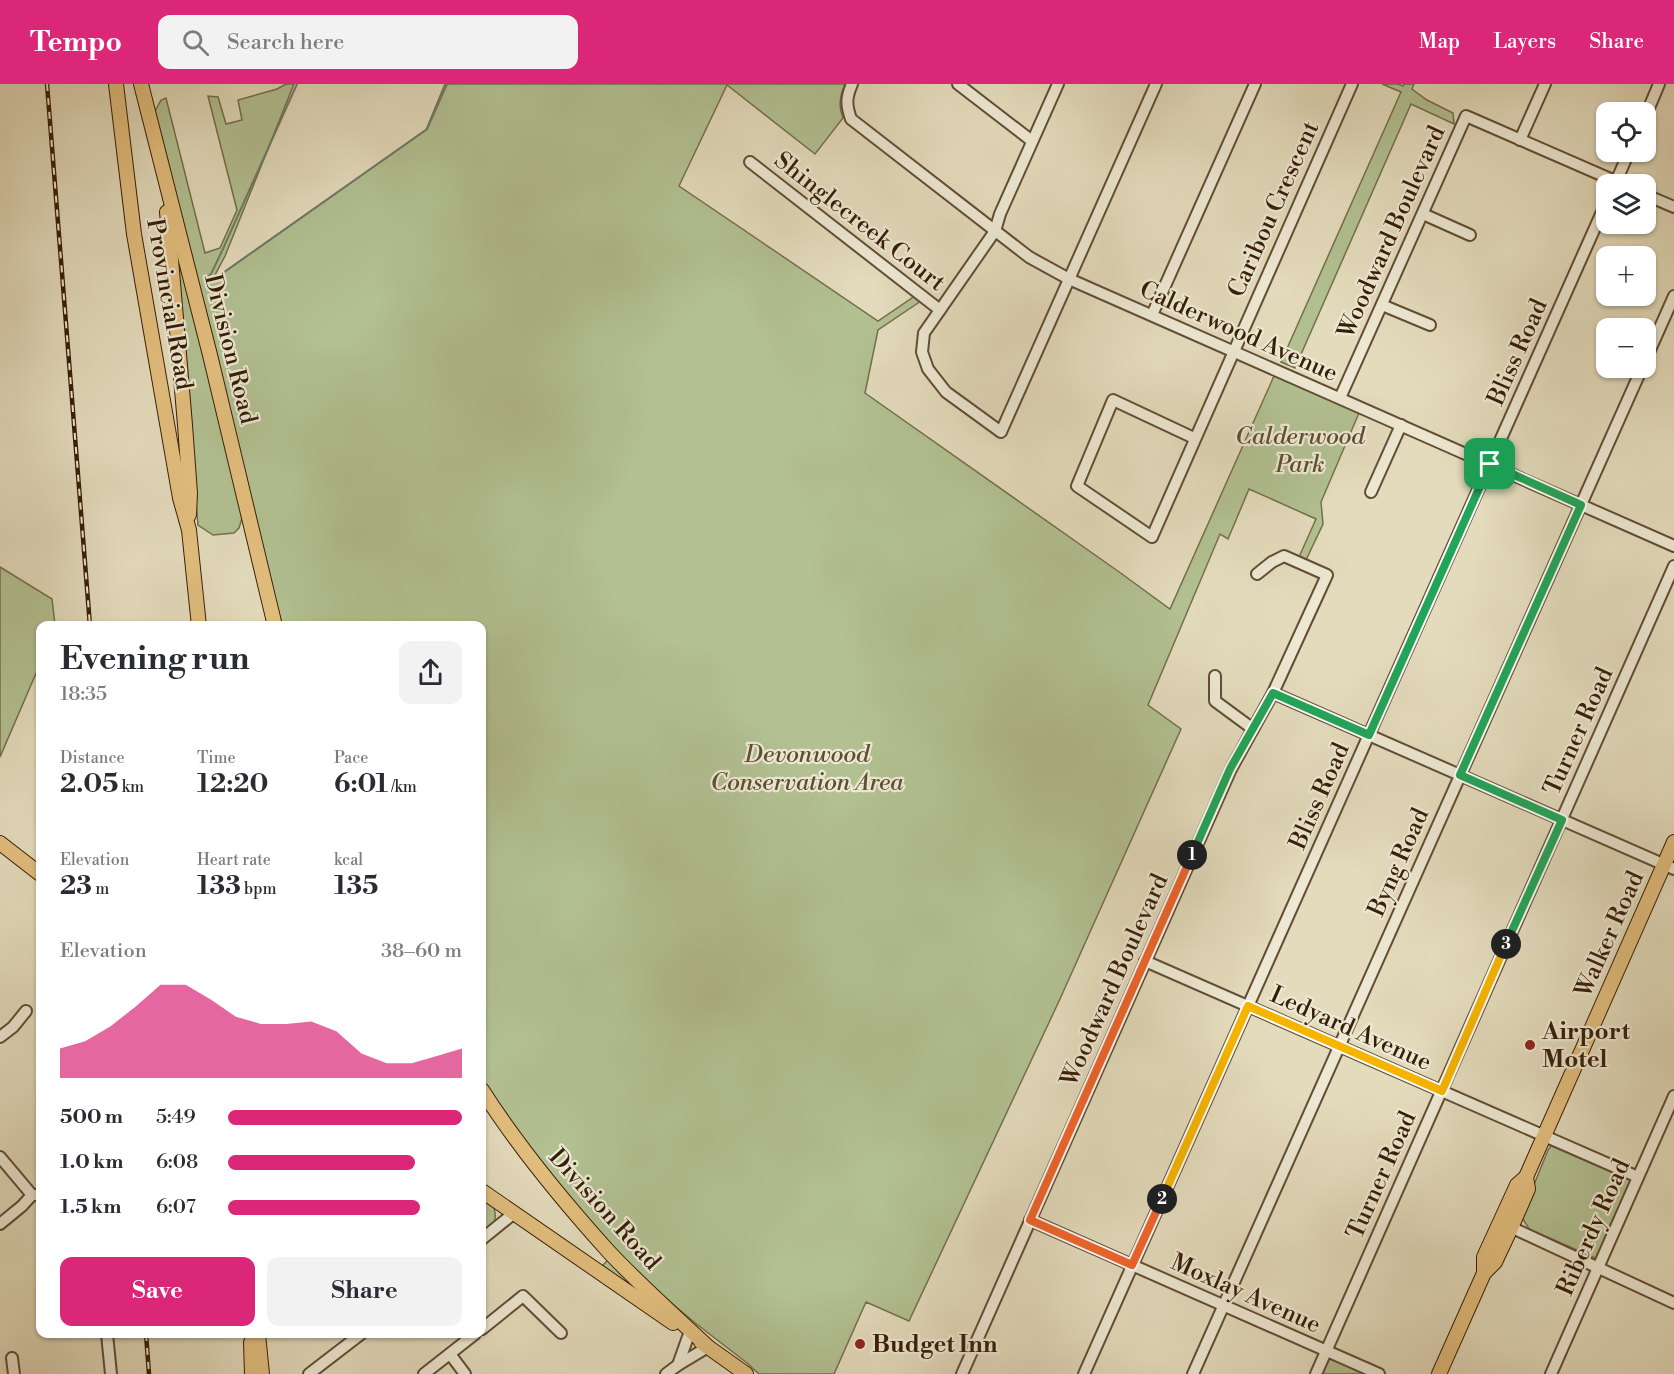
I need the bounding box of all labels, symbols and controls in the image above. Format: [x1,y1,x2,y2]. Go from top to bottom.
search box [158,15,578,69]
text: Tempo [30,25,122,60]
icon: search [179,26,212,59]
text: Search here [227,29,344,56]
text: Map [1419,29,1460,55]
text: Layers [1493,29,1556,55]
text: Share [1589,29,1644,55]
map controls [1596,102,1656,378]
button: locate [1596,102,1656,162]
street label: Caribou Crescent [1222,116,1326,302]
street label: Woodward Boulevard [1331,121,1452,344]
street label: Shinglecreek Court [768,146,951,298]
button: layers [1596,174,1656,234]
street label: Provincial Road [139,216,199,393]
button: + [1596,246,1656,306]
street label: Division Road [197,271,263,428]
street label: Calderwood Avenue [1135,275,1342,389]
street label: Bliss Road [1481,294,1555,411]
button: − [1596,318,1656,378]
park label: Calderwood Park [1235,422,1366,480]
pin [1464,438,1515,489]
icon: arrive [1473,447,1506,480]
text: Evening run [60,639,249,680]
button: share [399,641,462,704]
street label: Turner Road [1537,663,1621,800]
text: 18:35 [60,682,107,707]
street label: Bliss Road [1283,738,1357,855]
park label: Devonwood Conservation Area [711,740,904,798]
text: Distance [60,748,125,768]
text: Time [197,748,236,768]
text: Pace [334,748,368,768]
text: 2.05 [60,768,118,800]
text: 12:20 [197,768,269,800]
text: 6:01 [334,768,388,800]
text: km [118,777,144,797]
text: /km [388,777,417,797]
street label: Byng Road [1361,803,1436,922]
pin: 1 [1177,840,1207,870]
text: 1 [1188,845,1196,865]
text: Elevation [60,850,129,870]
text: Heart rate [197,850,271,870]
text: kcal [334,850,363,870]
street label: Walker Road [1568,866,1651,1003]
street label: Woodward Boulevard [1054,869,1175,1092]
text: 23 [60,870,92,902]
text: 133 [197,870,241,902]
text: 135 [334,870,378,902]
text: m [92,879,109,899]
text: bpm [241,879,276,899]
pin: 3 [1491,929,1521,959]
text: 3 [1501,934,1511,954]
text: Elevation [60,939,147,964]
text: 38–60 m [381,939,462,964]
street label: Ledyard Avenue [1265,980,1436,1078]
place label: Airport Motel [1541,1017,1630,1075]
marker: Airport Motel [1523,1038,1537,1052]
text: 500 m [60,1105,123,1130]
text: 5:49 [156,1105,196,1130]
street label: Turner Road [1340,1107,1424,1244]
street label: Division Road [542,1143,667,1277]
text: 1.0 km [60,1150,124,1175]
text: 6:08 [156,1150,198,1175]
street label: Riberdy Road [1550,1154,1638,1301]
pin: 2 [1147,1184,1177,1214]
text: 2 [1157,1189,1167,1209]
text: 1.5 km [60,1195,121,1220]
text: 6:07 [156,1195,196,1220]
street label: Moxlay Avenue [1166,1247,1325,1340]
button: Save [60,1257,255,1326]
button: Share [267,1257,462,1326]
place label: Budget Inn [872,1330,998,1360]
marker: Budget Inn [853,1337,867,1351]

